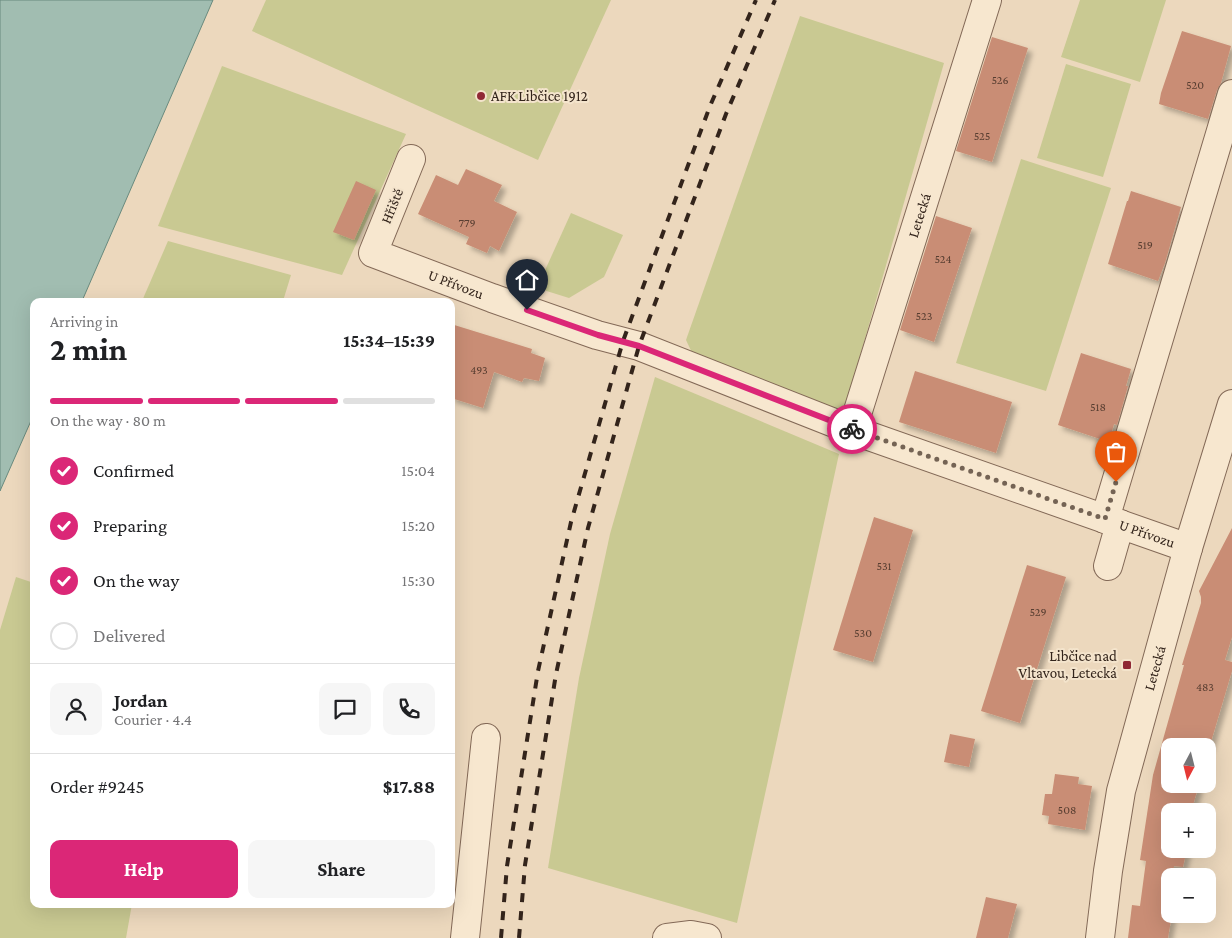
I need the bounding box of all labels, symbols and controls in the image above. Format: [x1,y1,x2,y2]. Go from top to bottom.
house number: 526 [991,73,1009,87]
house number: 520 [1186,78,1204,92]
place label: AFK Libčice 1912 [491,88,588,104]
marker: AFK Libčice 1912 [475,90,487,102]
house number: 525 [974,129,990,143]
street label: Hřiště [378,186,406,226]
street label: Letecká [905,191,934,240]
house number: 779 [458,216,476,230]
house number: 519 [1137,238,1153,252]
house number: 524 [934,252,952,266]
pin [506,259,548,310]
icon: home [513,266,541,294]
street label: U Přívozu [426,267,486,302]
house number: 523 [916,309,933,323]
text: Arriving in [50,313,118,330]
text: 15:34–15:39 [343,330,435,351]
text: 2 min [50,331,127,367]
house number: 493 [470,363,488,377]
house number: 518 [1090,400,1106,414]
courier [827,404,877,454]
text: On the way · 80 m [50,412,166,429]
icon: bike [838,415,866,443]
pin [1095,431,1137,482]
icon: bag [1102,438,1130,466]
icon: check [50,457,78,485]
text: Confirmed [93,460,174,481]
text: 15:04 [401,462,435,479]
icon: check [50,512,78,540]
text: Preparing [93,515,167,536]
street label: U Přívozu [1117,516,1177,551]
text: 15:20 [402,517,435,534]
house number: 531 [876,559,892,573]
icon: check [50,567,78,595]
text: On the way [93,570,179,591]
text: 15:30 [402,572,435,589]
house number: 529 [1029,605,1047,619]
text: Delivered [93,625,166,646]
house number: 530 [854,626,872,640]
street label: Letecká [1141,644,1169,692]
place label: Libčice nad Vltavou, Letecká [1019,648,1117,681]
marker: Libčice nad Vltavou, Letecká [1121,659,1133,671]
house number: 483 [1196,680,1214,694]
button: person [50,683,102,735]
button: chat [319,683,371,735]
button: phone [383,683,435,735]
text: Jordan [114,690,168,711]
text: Courier · 4.4 [114,711,192,728]
north arrow [1161,738,1216,792]
map controls [1161,738,1216,923]
text: Order #9245 [50,776,145,797]
text: $17.88 [383,776,435,797]
house number: 508 [1058,803,1076,817]
button: + [1161,803,1216,858]
button: Help [50,840,238,898]
button: Share [248,840,435,898]
button: − [1161,868,1216,923]

